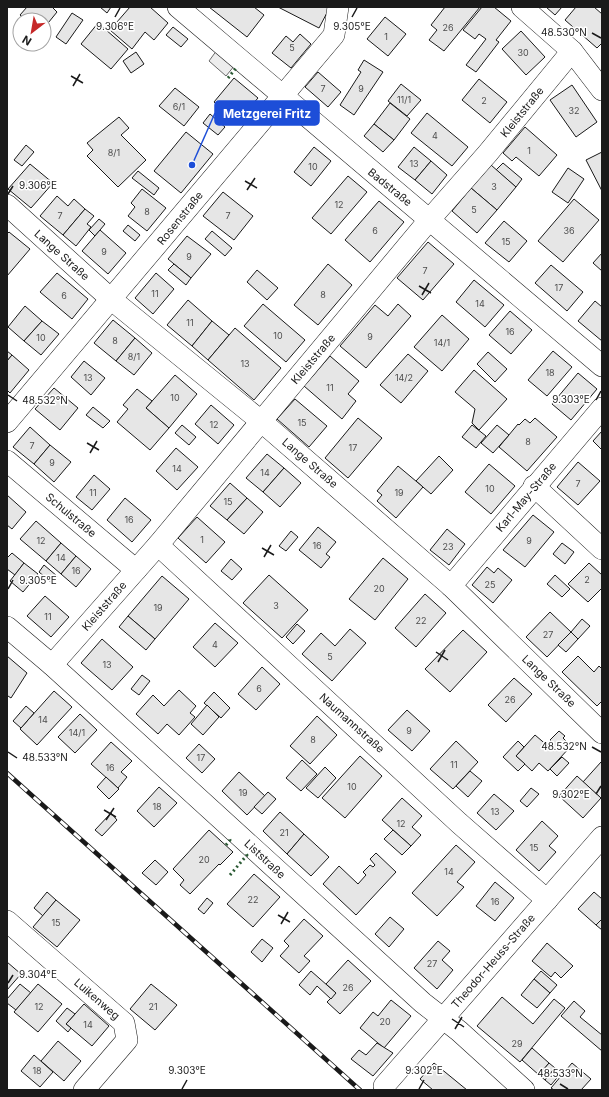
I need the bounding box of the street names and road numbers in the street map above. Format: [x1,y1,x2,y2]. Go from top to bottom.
street label: Kleiststraße [497,84,547,140]
street label: Badstraße [365,165,415,209]
street label: Rosenstraße [154,188,206,248]
street label: Lange Straße [32,227,92,283]
street label: Kleiststraße [288,331,338,387]
street label: Lange Straße [279,435,341,491]
street label: Karl-May-Straße [493,459,559,535]
street label: Schulstraße [43,490,99,540]
street label: Kleiststraße [79,578,129,634]
street label: Lange Straße [519,652,579,710]
street label: Naumannstraße [317,690,387,756]
street label: Liststraße [242,836,288,882]
street label: Theodor-Heuss-Straße [448,911,538,1011]
street label: Luikenweg [71,975,123,1023]

